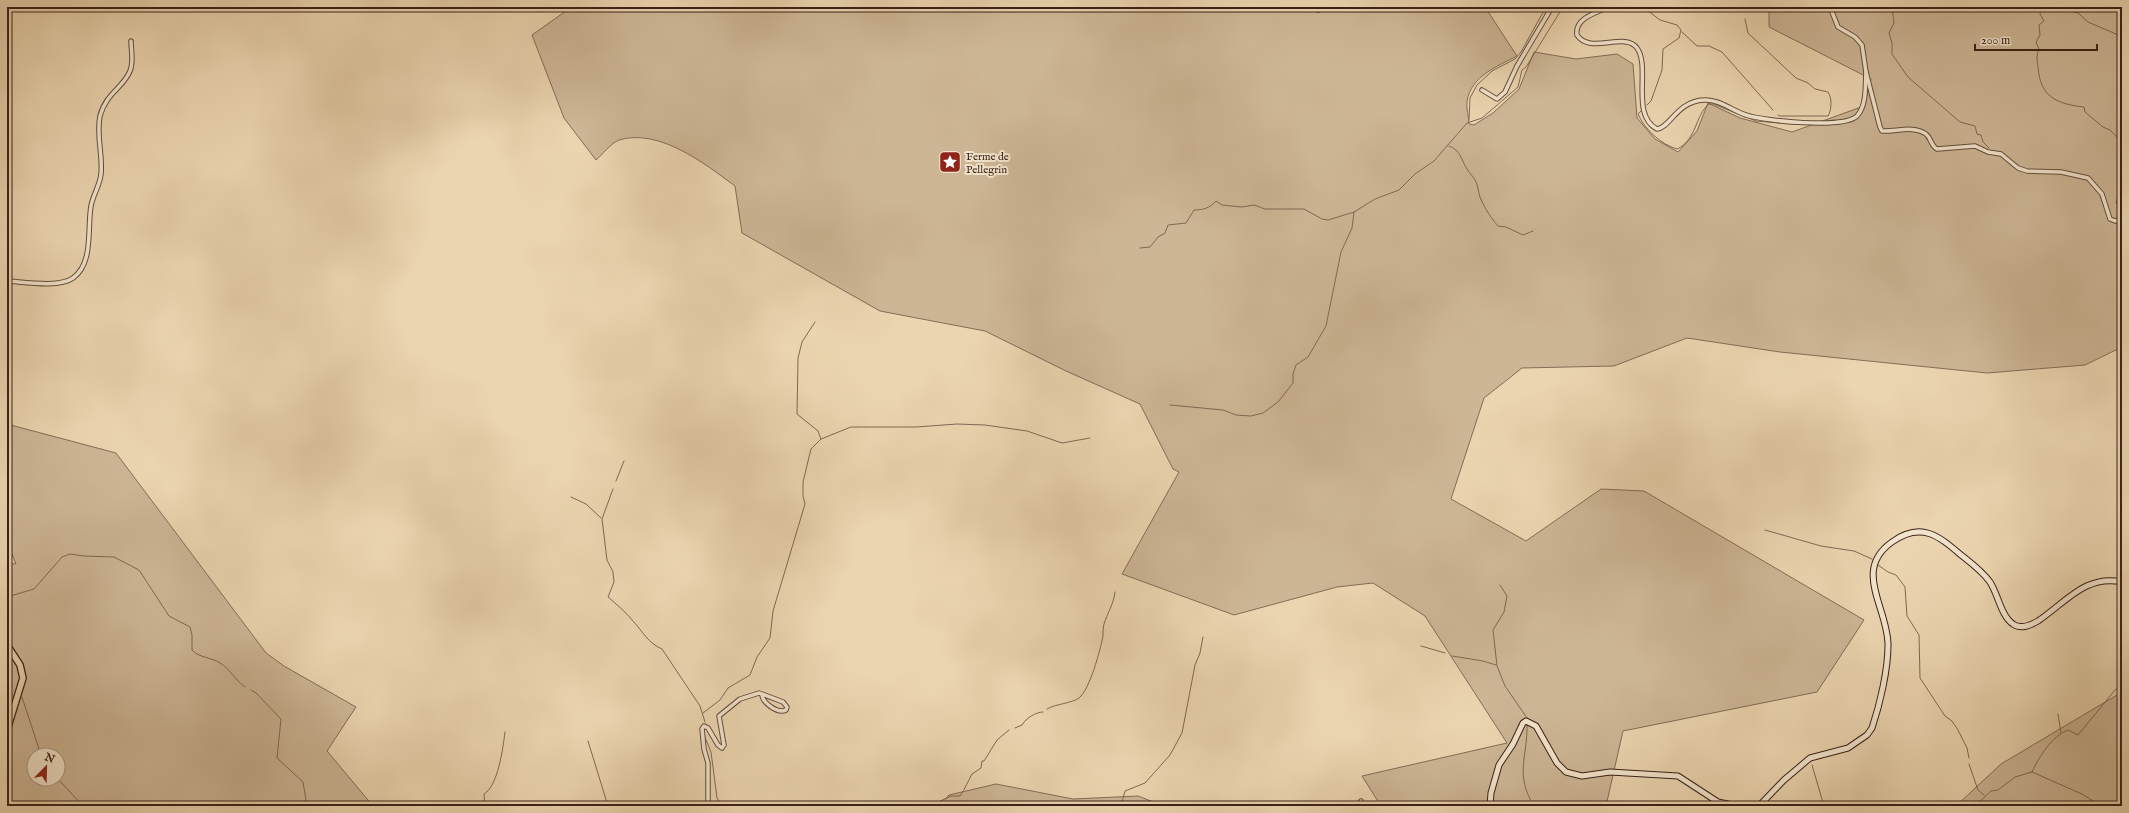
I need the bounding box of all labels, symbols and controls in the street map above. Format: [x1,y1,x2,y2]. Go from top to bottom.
scale bar [1975,26,2097,52]
text: 200 m [1981,33,2010,48]
place icon: Ferme de Pellegrin [937,149,963,175]
place label: Ferme de Pellegrin [966,150,1009,177]
north arrow [26,747,66,787]
text: N [41,750,57,767]

